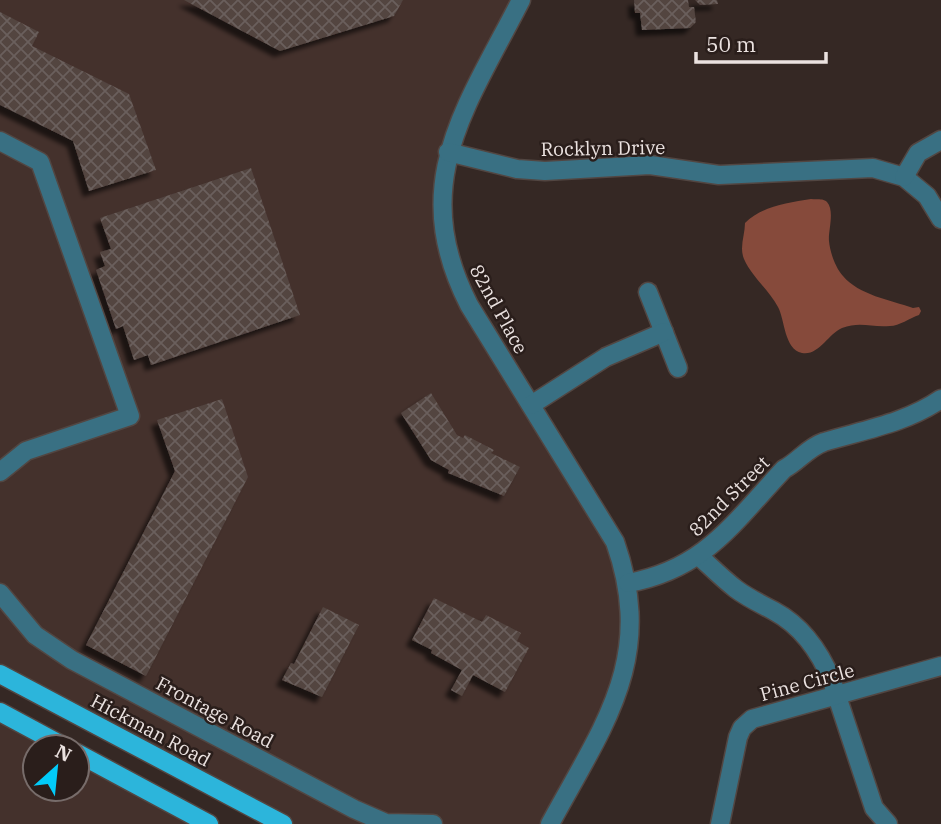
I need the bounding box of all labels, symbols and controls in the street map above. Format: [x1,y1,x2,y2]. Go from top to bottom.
scale bar [696,21,825,65]
text: 50 m [706,30,756,58]
street label: Rocklyn Drive [540,135,666,161]
street label: 82nd Place [465,260,533,358]
street label: 82nd Street [684,450,775,541]
street label: Pine Circle [757,658,857,706]
street label: Frontage Road [152,671,278,753]
street label: Hickman Road [87,688,215,772]
north arrow [21,733,91,803]
text: N [52,739,76,767]

